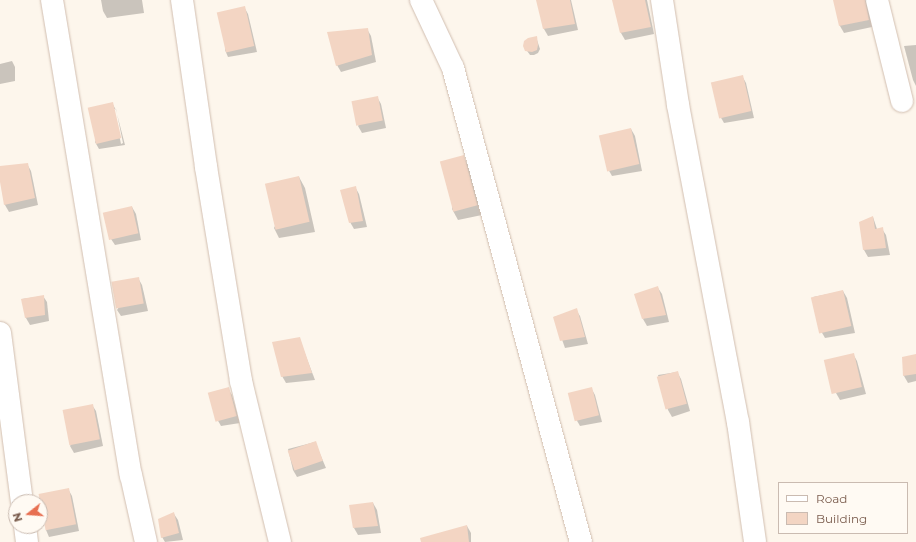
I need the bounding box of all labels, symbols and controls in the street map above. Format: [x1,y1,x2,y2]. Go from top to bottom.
legend [778,482,908,534]
text: Road [816,491,847,506]
north arrow [8,494,48,534]
text: N [9,511,25,524]
text: Building [816,511,867,526]

